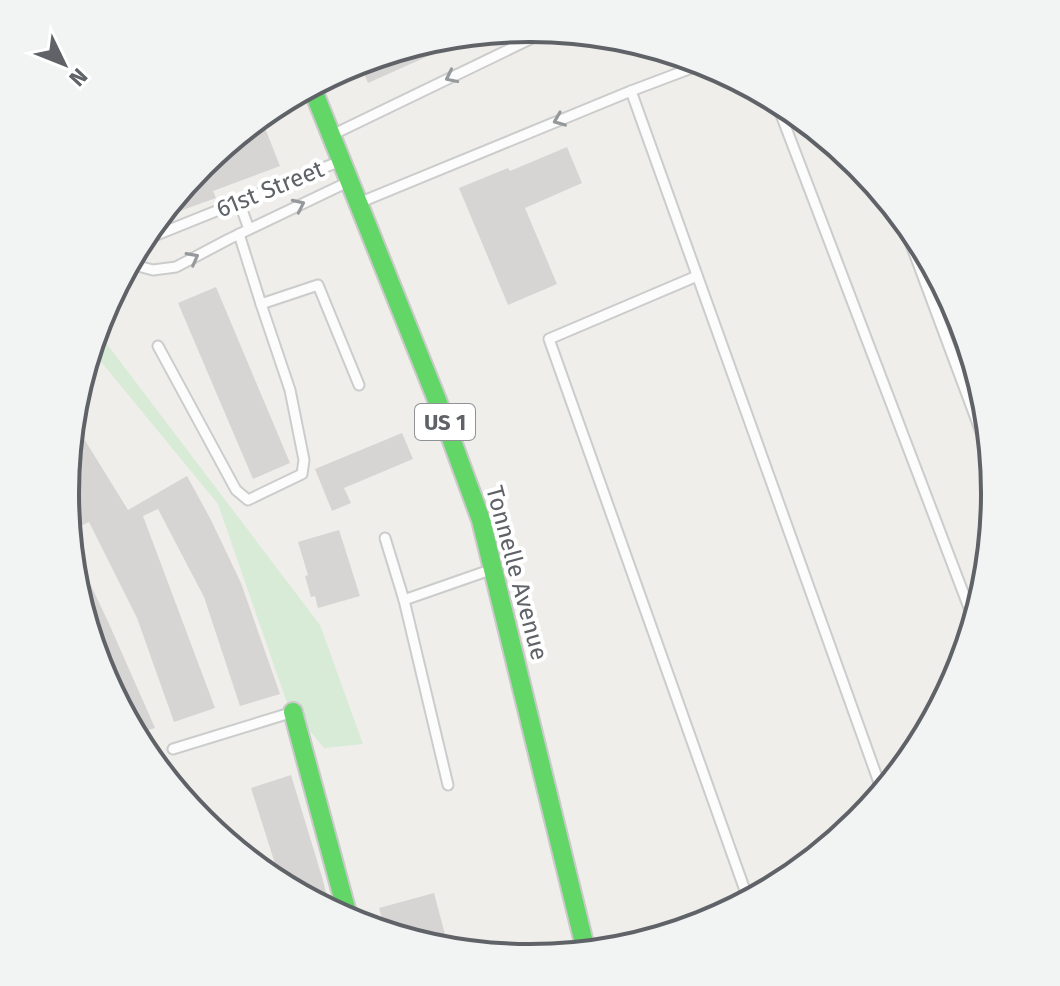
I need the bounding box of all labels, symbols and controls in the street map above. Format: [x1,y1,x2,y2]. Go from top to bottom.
north arrow [24,24,104,104]
text: N [63,63,93,92]
one-way arrow [445,67,460,83]
one-way arrow [553,111,567,127]
street label: 61st Street [212,155,328,223]
one-way arrow [291,199,306,215]
one-way arrow [185,252,200,267]
road number: US 1 [415,404,475,440]
street label: Tonnelle Avenue [480,483,554,663]

